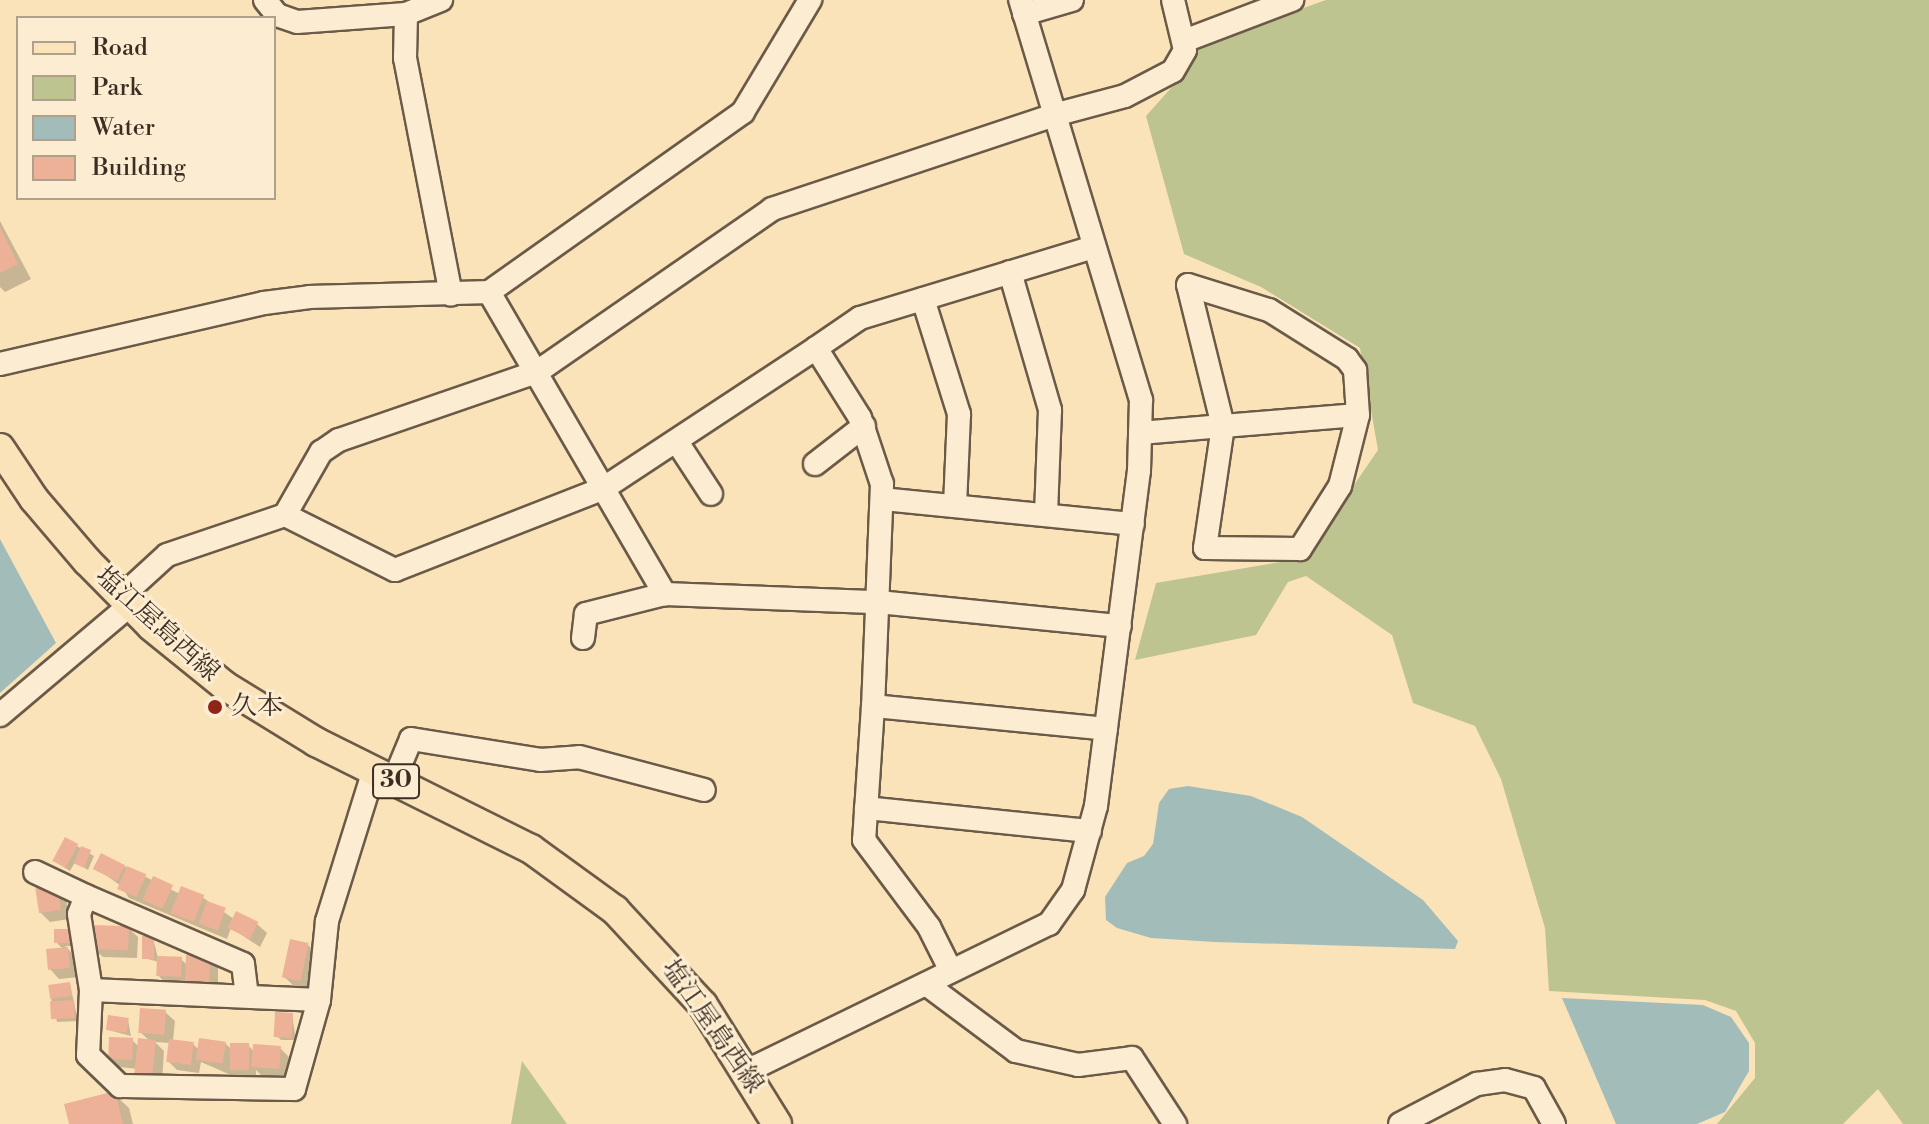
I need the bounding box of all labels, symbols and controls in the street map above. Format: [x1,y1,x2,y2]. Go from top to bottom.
legend [16,16,276,200]
text: Road [92,33,148,63]
text: Park [92,73,142,103]
text: Water [92,113,155,143]
text: Building [92,153,186,183]
street label: 塩江屋島西線 [89,561,225,689]
place label: 久本 [231,691,283,723]
marker: 久本 [206,698,224,716]
road number: 30 [372,761,420,801]
street label: 塩江屋島西線 [654,954,770,1100]

